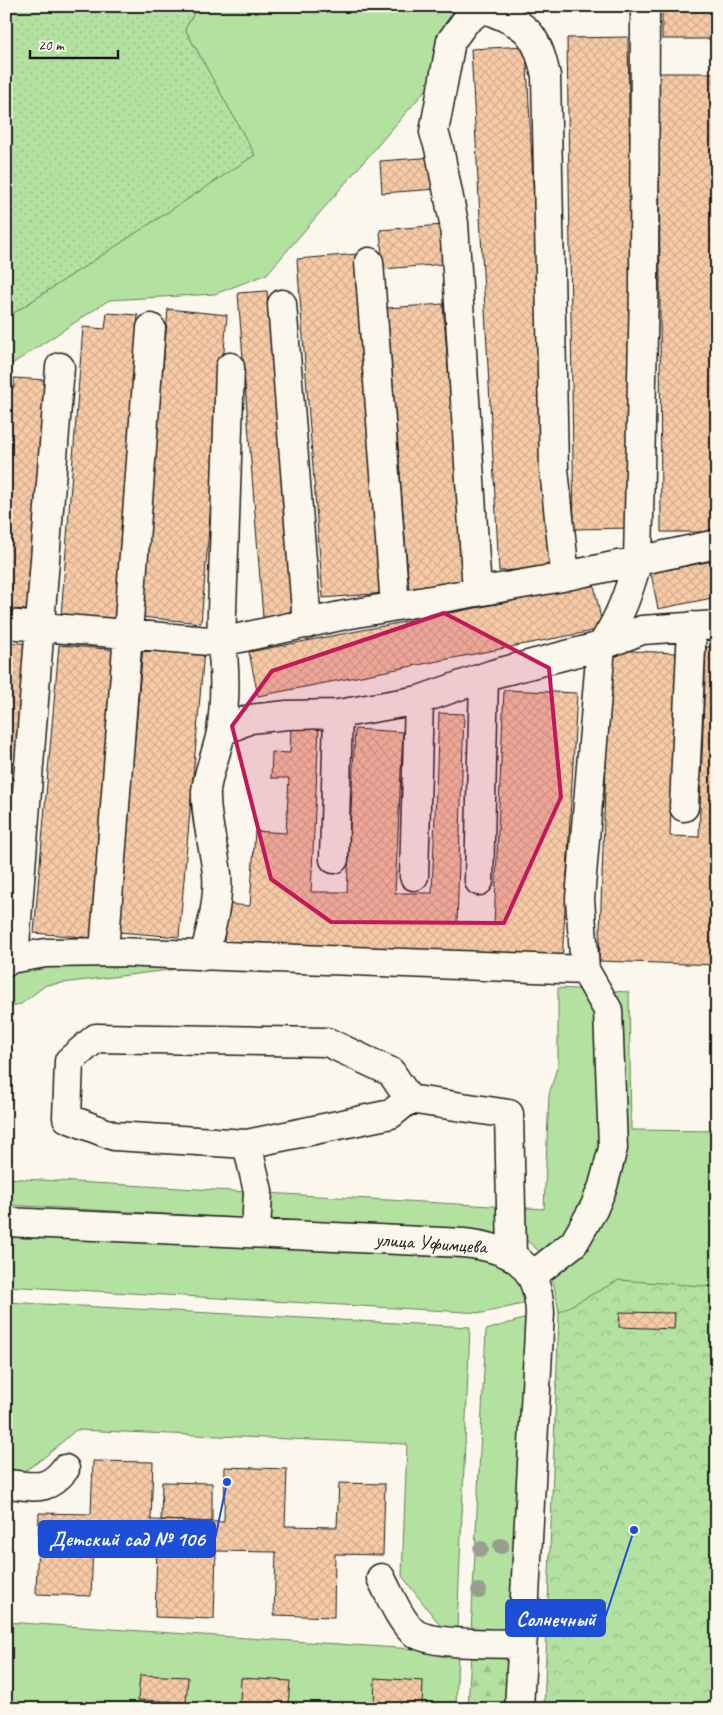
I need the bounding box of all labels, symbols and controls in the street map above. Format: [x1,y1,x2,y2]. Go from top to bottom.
scale bar [30,28,118,60]
text: 20 m [38,36,65,55]
street label: улица Уфимцева [374,1227,489,1259]
callout: Детский сад № 106 [39,1521,215,1557]
text: Детский сад № 106 [49,1526,207,1552]
callout: Солнечный [506,1600,605,1636]
text: Солнечный [516,1606,598,1632]

